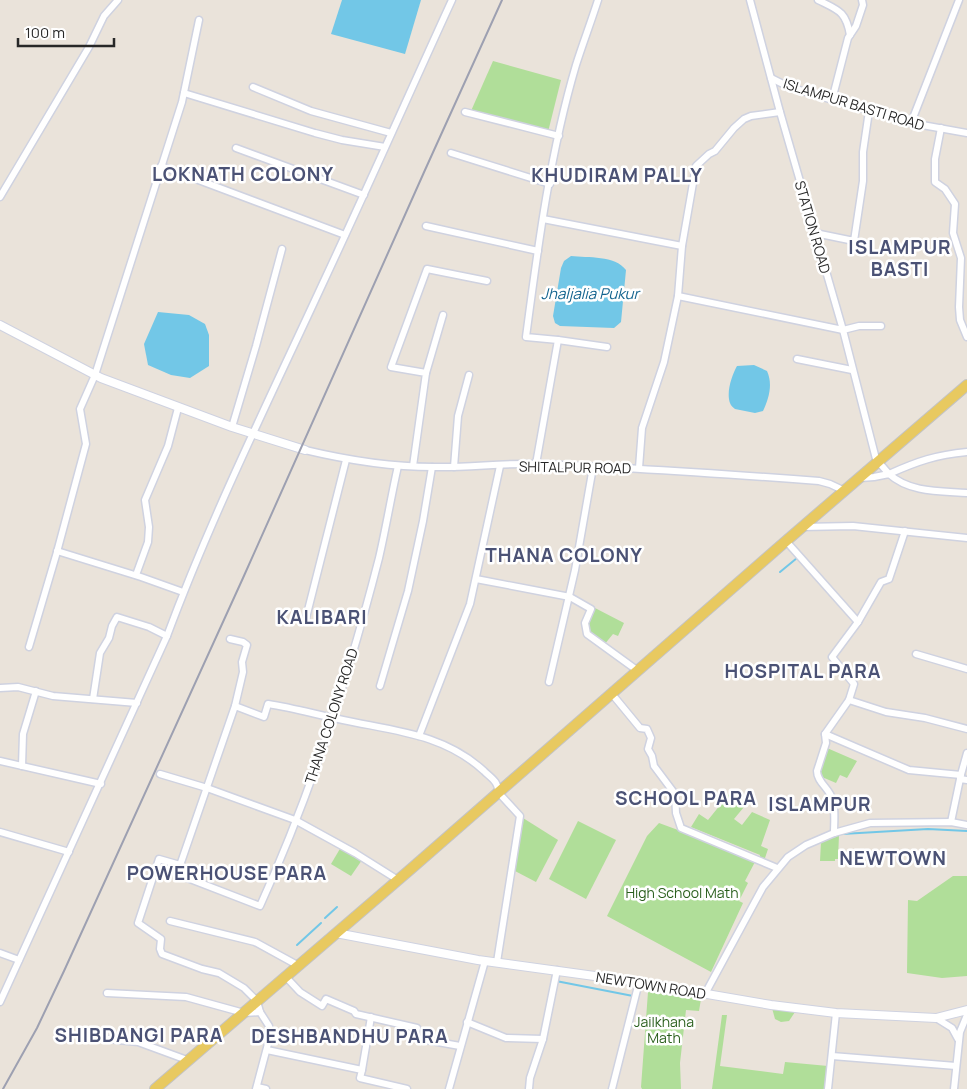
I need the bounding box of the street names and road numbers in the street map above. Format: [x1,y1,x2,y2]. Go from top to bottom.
street label: ISLAMPUR BASTI ROAD [781,73,927,135]
street label: STATION ROAD [791,178,835,276]
street label: SHITALPUR ROAD [519,457,631,477]
street label: THANA COLONY ROAD [300,646,362,786]
street label: NEWTOWN ROAD [595,967,707,1003]

